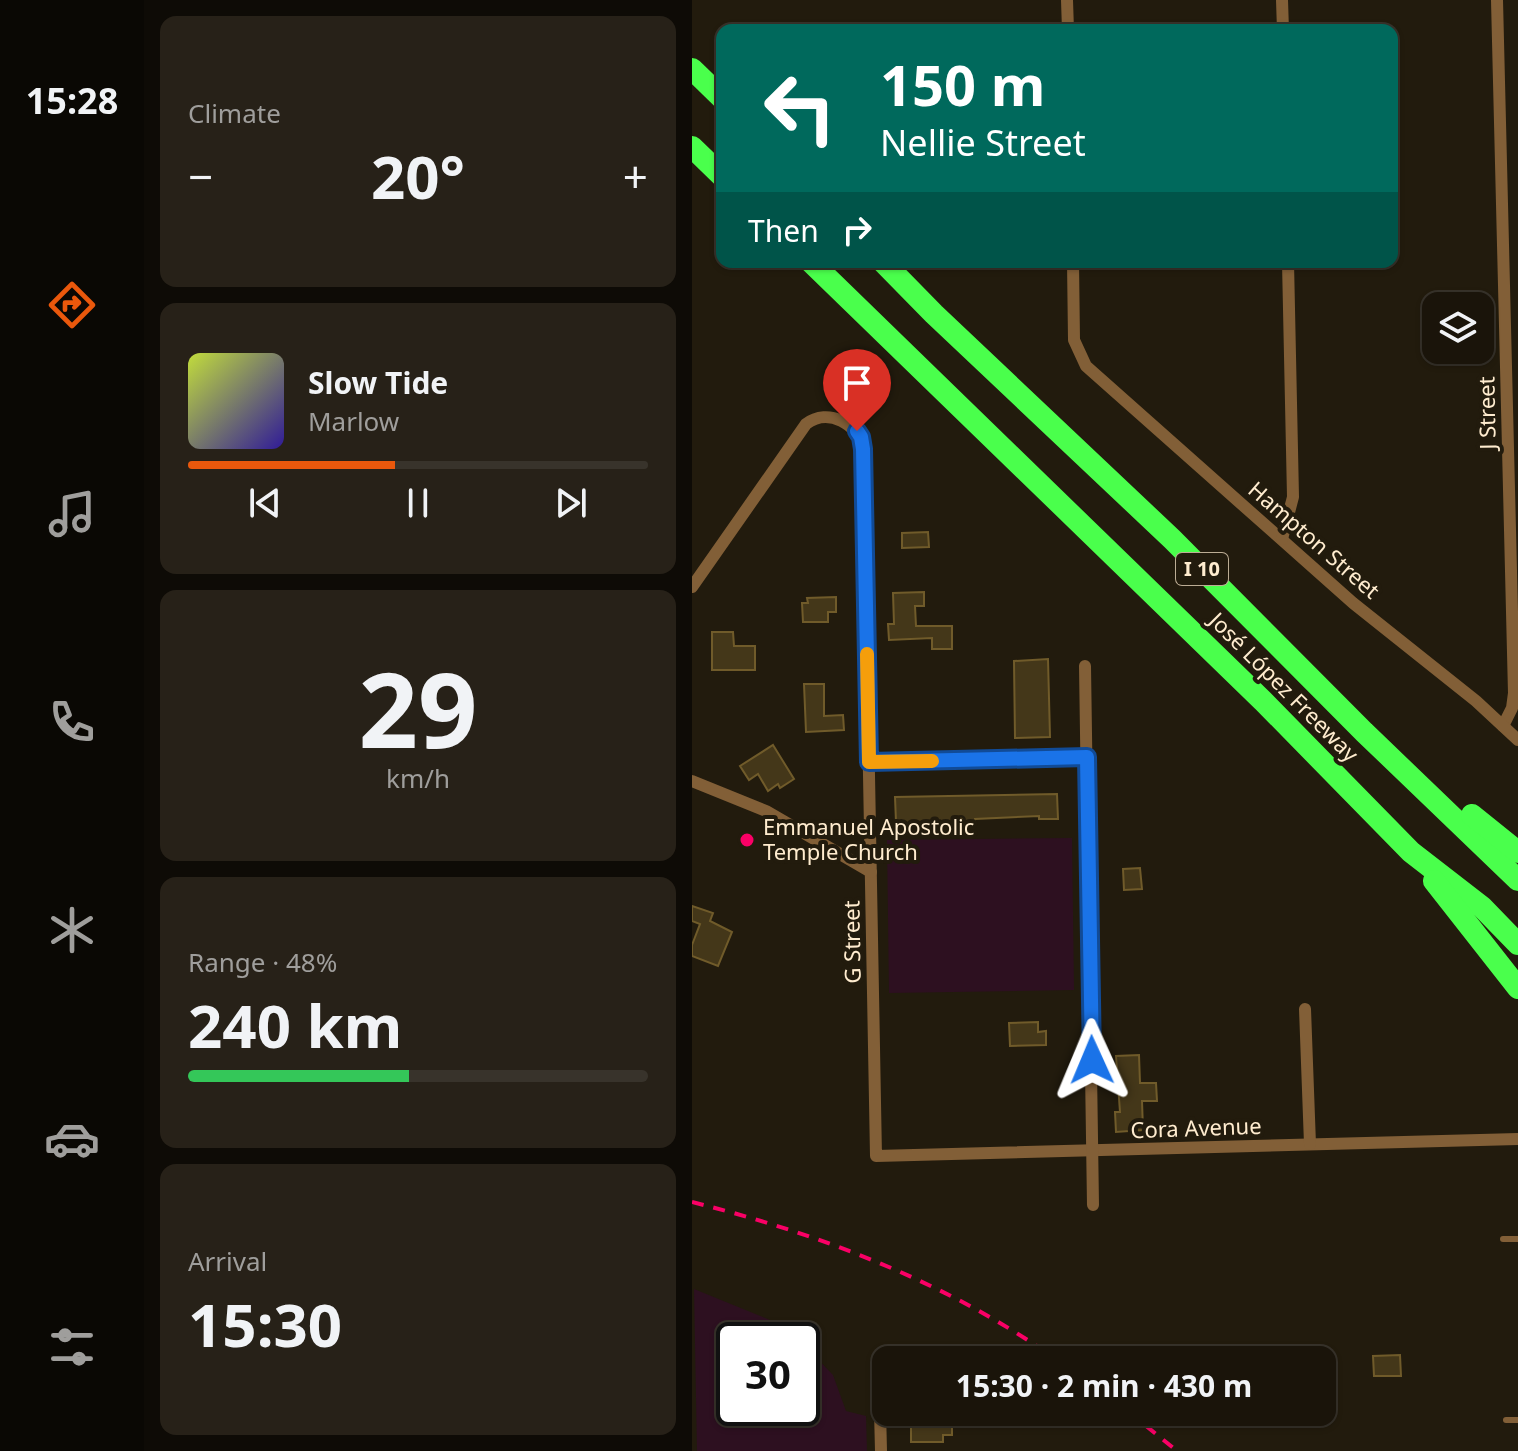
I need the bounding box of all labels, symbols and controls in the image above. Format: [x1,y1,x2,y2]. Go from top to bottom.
text: 150 m [880,46,1045,122]
icon: left [748,56,852,160]
text: 15:28 [26,76,118,125]
text: Climate [188,95,281,131]
text: Nellie Street [880,118,1086,167]
text: 20° [371,135,465,217]
text: − [188,146,213,206]
text: + [623,146,648,206]
icon: right [835,208,879,252]
text: Then [748,210,819,251]
icon: directions [44,277,100,333]
map controls [1422,292,1494,364]
button: layers [1422,292,1494,364]
pin [823,349,891,431]
icon: arrive [835,361,879,405]
text: Slow Tide [308,362,448,403]
street label: J Street [1470,376,1502,452]
text: Marlow [308,403,399,439]
street label: Hampton Street [1243,474,1387,605]
icon: previous [243,481,287,525]
icon: pause [396,481,440,525]
icon: next [549,481,593,525]
icon: music [44,486,100,542]
road number: I 10 [1176,553,1228,585]
street label: José López Freeway [1202,604,1367,768]
text: 29 [359,637,477,778]
icon: phone [44,694,100,750]
text: km/h [386,760,450,796]
place label: Emmanuel Apostolic Temple Church [763,811,974,866]
marker: Emmanuel Apostolic Temple Church [738,831,756,849]
street label: G Street [835,900,867,984]
icon: climate [44,902,100,958]
text: Range · 48% [188,944,337,980]
text: 240 km [188,984,402,1066]
position arrow [1050,1018,1134,1102]
street label: Cora Avenue [1130,1110,1262,1144]
icon: car [44,1111,100,1167]
text: Arrival [188,1243,267,1279]
text: 15:30 [188,1283,342,1365]
icon: filters [44,1319,100,1375]
speed limit sign: 30 [716,1322,820,1426]
text: 15:30 · 2 min · 430 m [956,1365,1252,1406]

